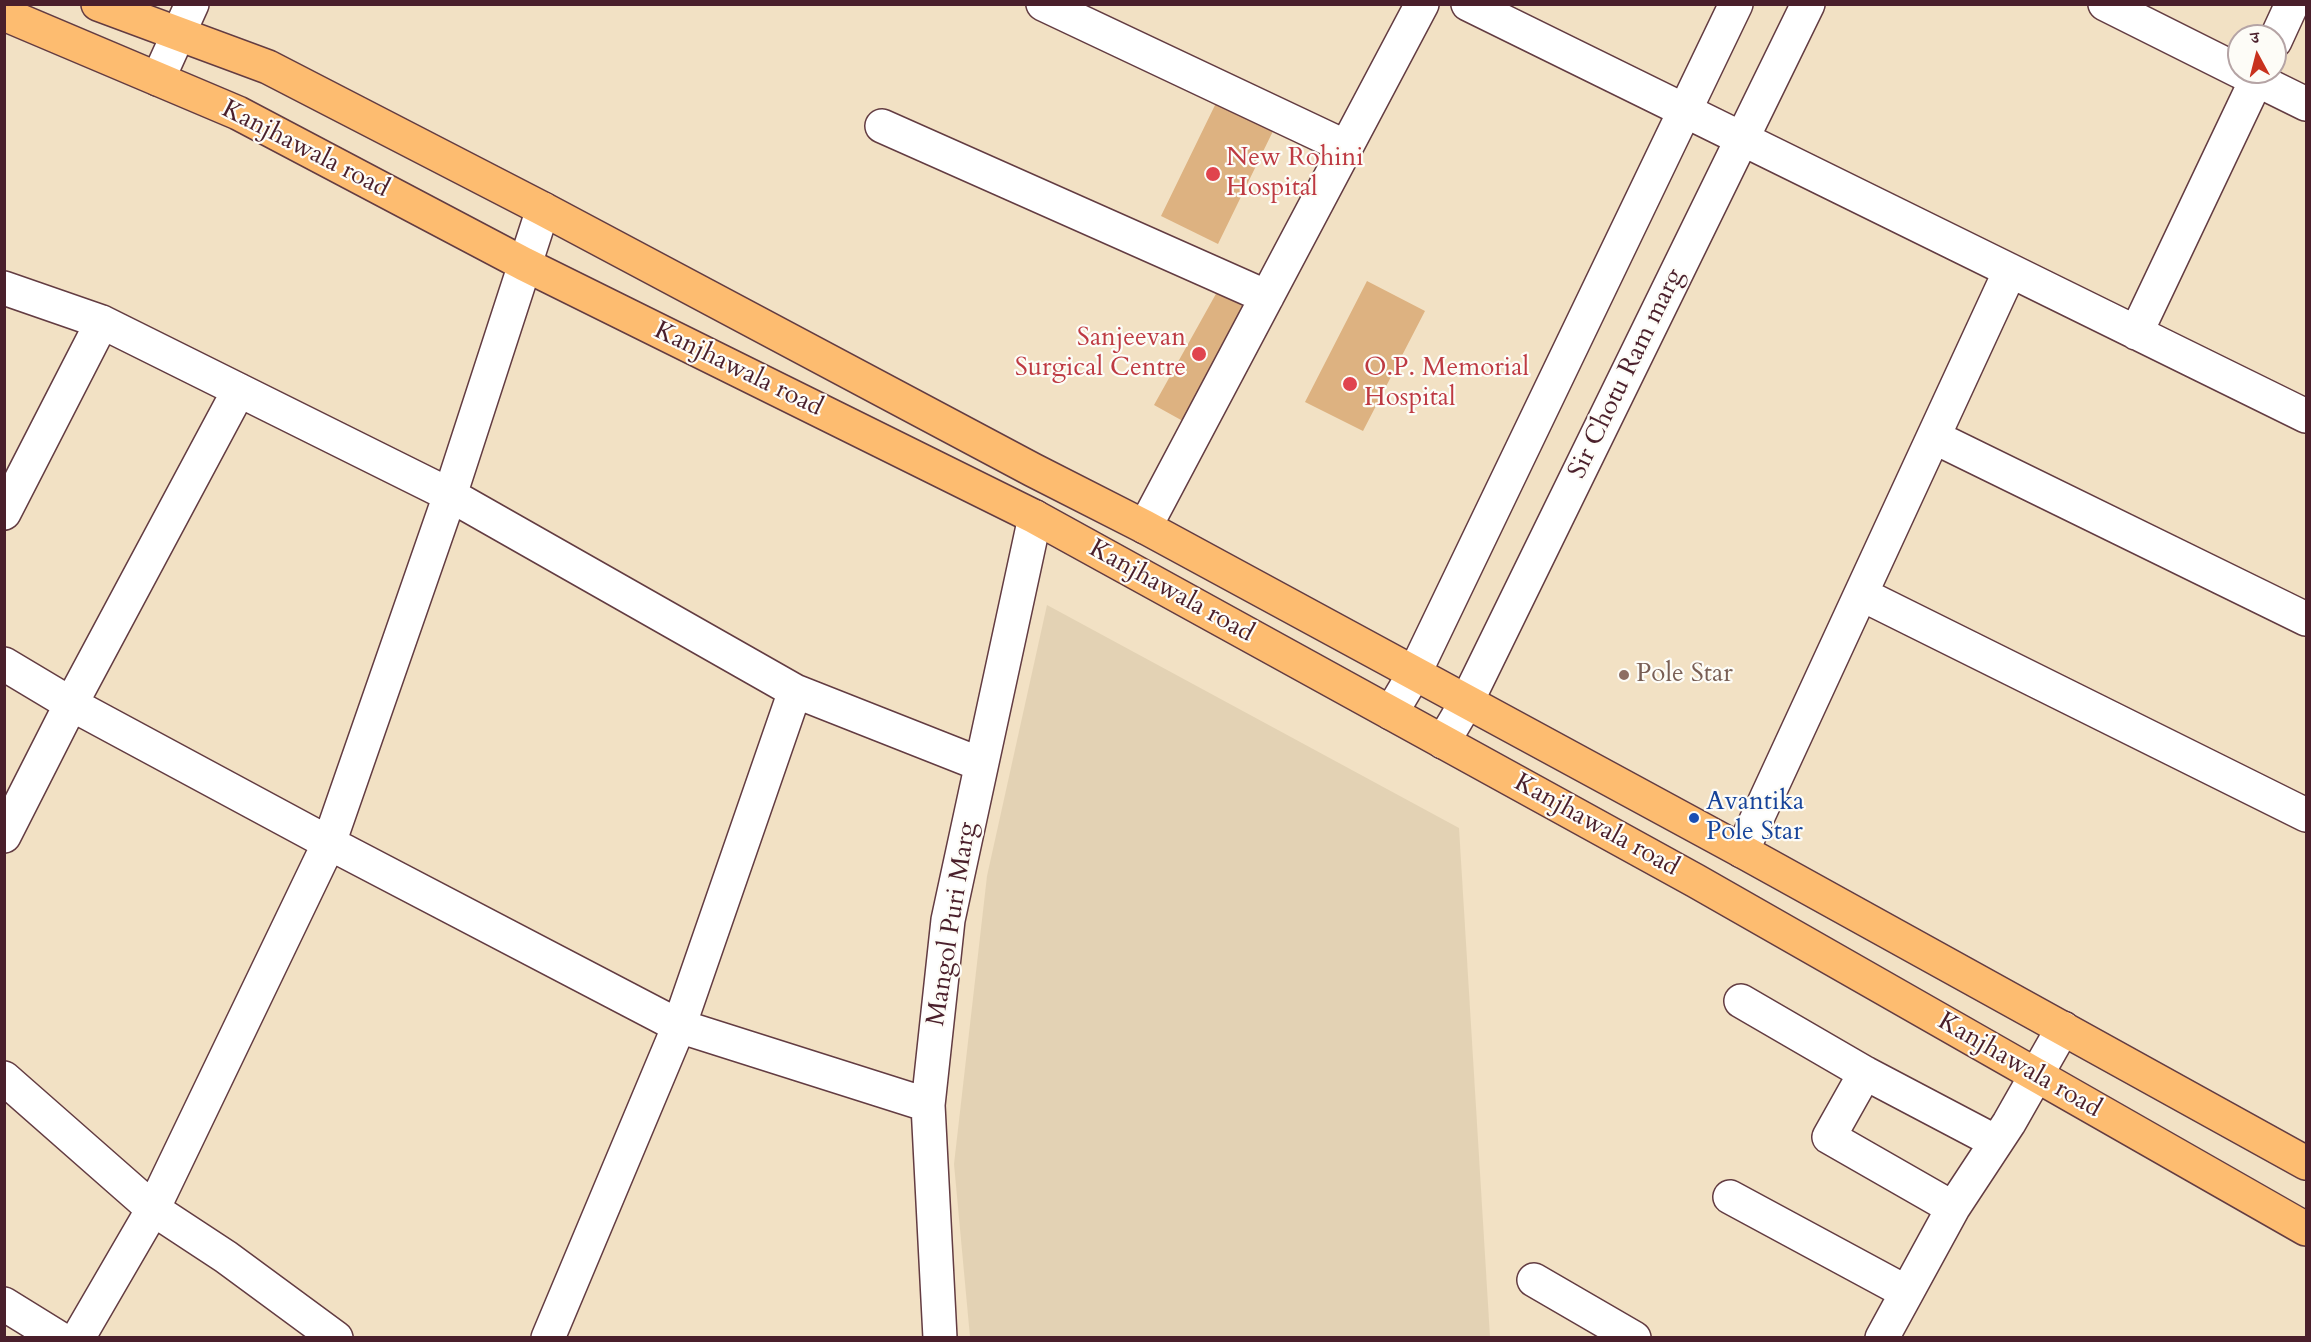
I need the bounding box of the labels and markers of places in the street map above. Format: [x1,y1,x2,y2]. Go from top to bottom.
place label: New Rohini Hospital [1226,143,1364,204]
marker: New Rohini Hospital [1204,165,1222,183]
place label: Sanjeevan Surgical Centre [1015,323,1186,384]
marker: Sanjeevan Surgical Centre [1190,345,1208,363]
place label: O.P. Memorial Hospital [1364,353,1529,414]
marker: O.P. Memorial Hospital [1341,375,1359,393]
place label: Pole Star [1636,659,1733,691]
marker: Pole Star [1617,668,1631,682]
place label: Avantika Pole Star [1706,787,1804,849]
marker: Avantika Pole Star [1687,811,1701,825]

